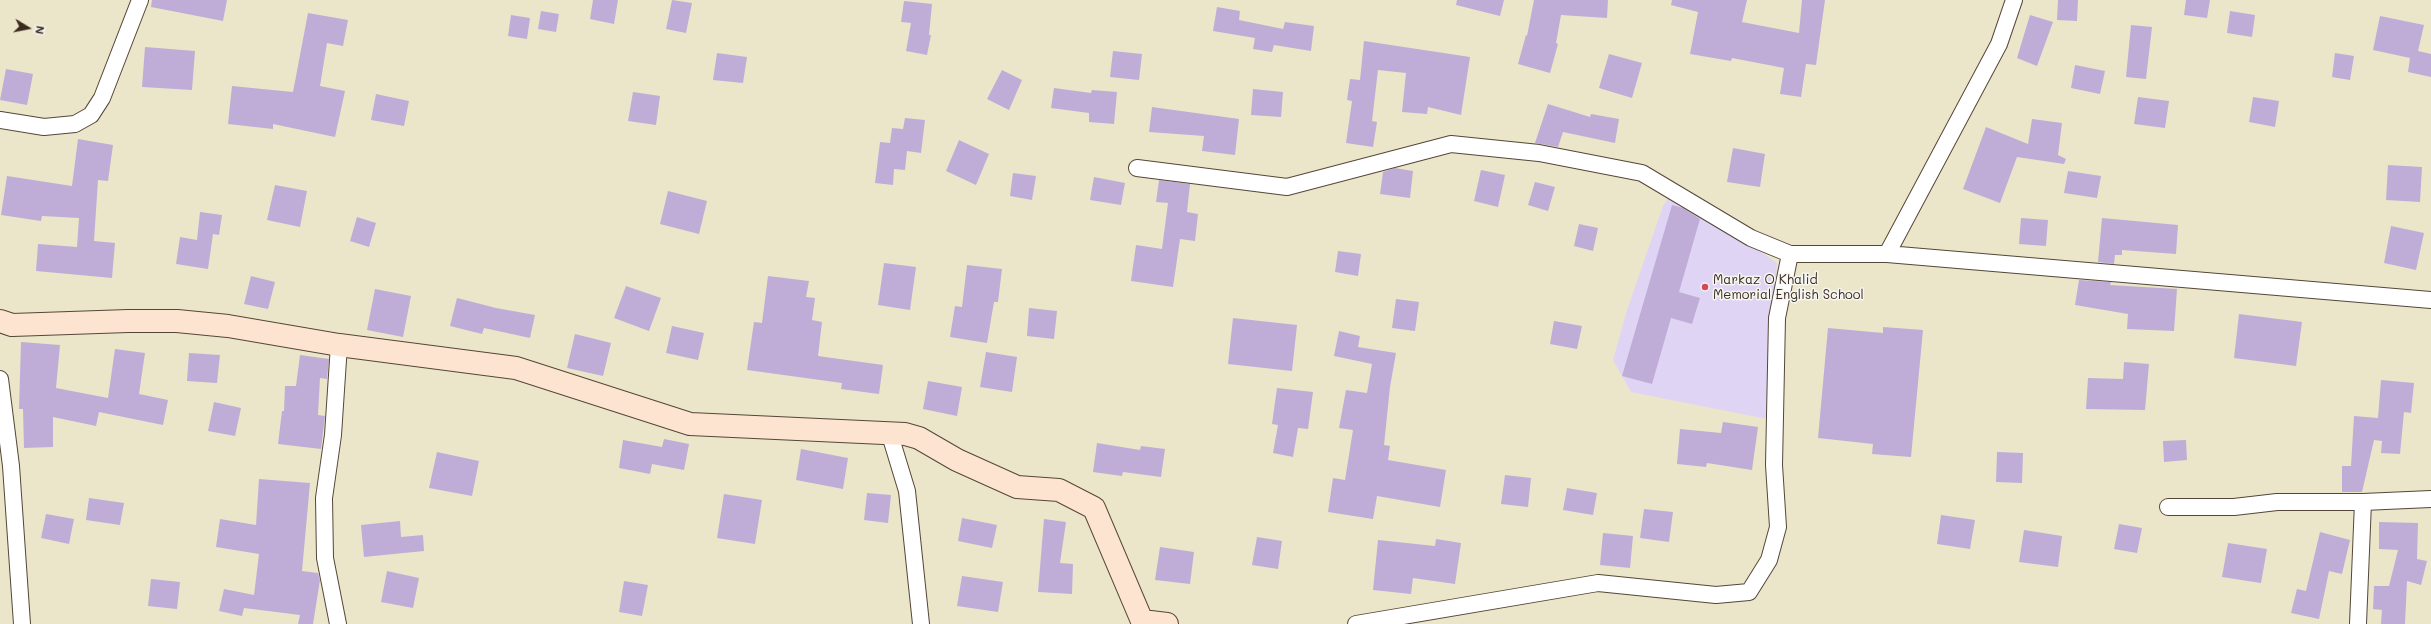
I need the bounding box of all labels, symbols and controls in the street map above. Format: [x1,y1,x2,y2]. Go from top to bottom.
north arrow [8,8,48,48]
text: N [32,25,48,36]
place label: Markaz O Khalid Memorial English School [1713,272,1864,303]
marker: Markaz O Khalid Memorial English School [1700,282,1710,292]

